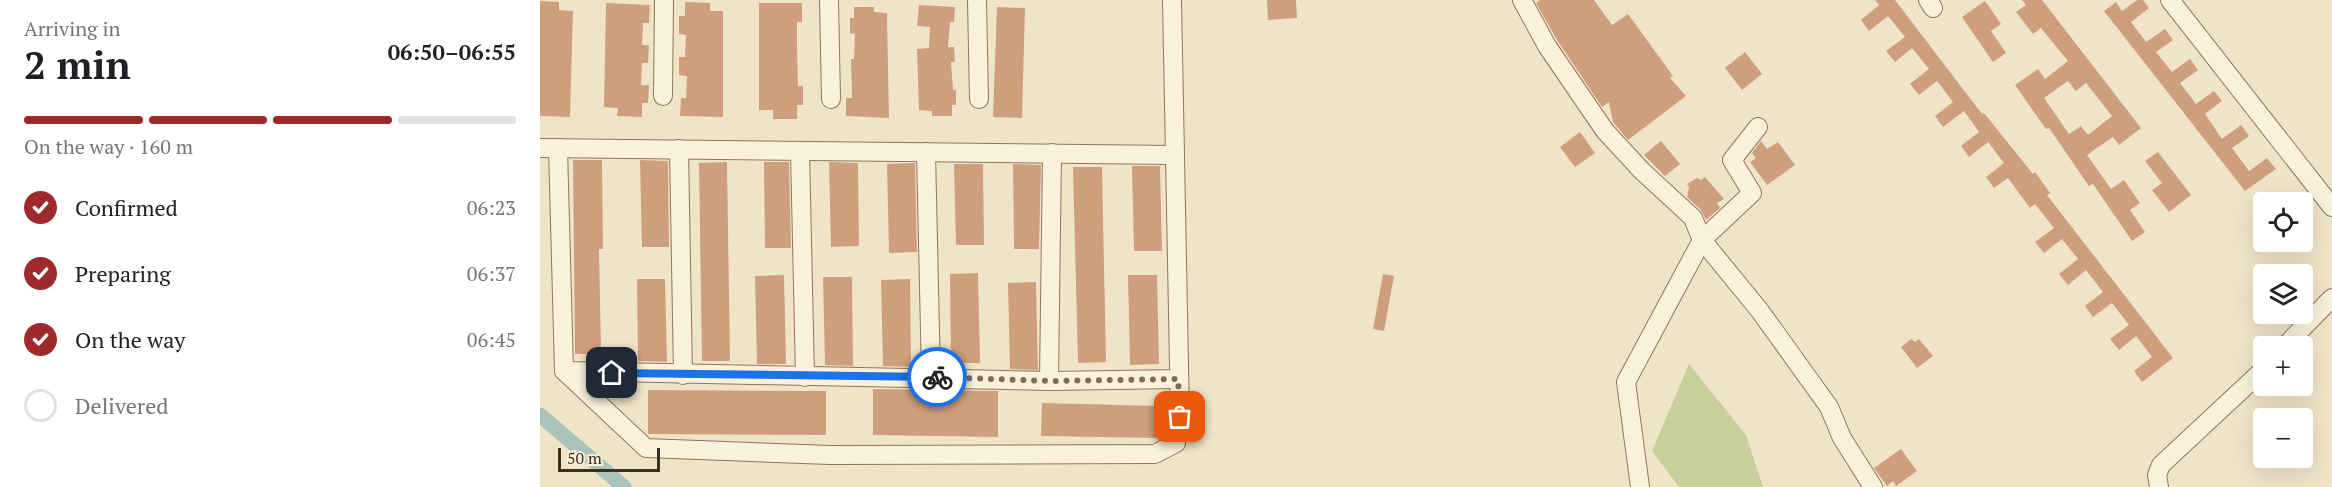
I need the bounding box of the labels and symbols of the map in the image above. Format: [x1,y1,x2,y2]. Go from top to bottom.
pin [586,347,637,398]
courier [907,347,967,407]
pin [1154,391,1205,442]
scale bar [558,445,660,472]

